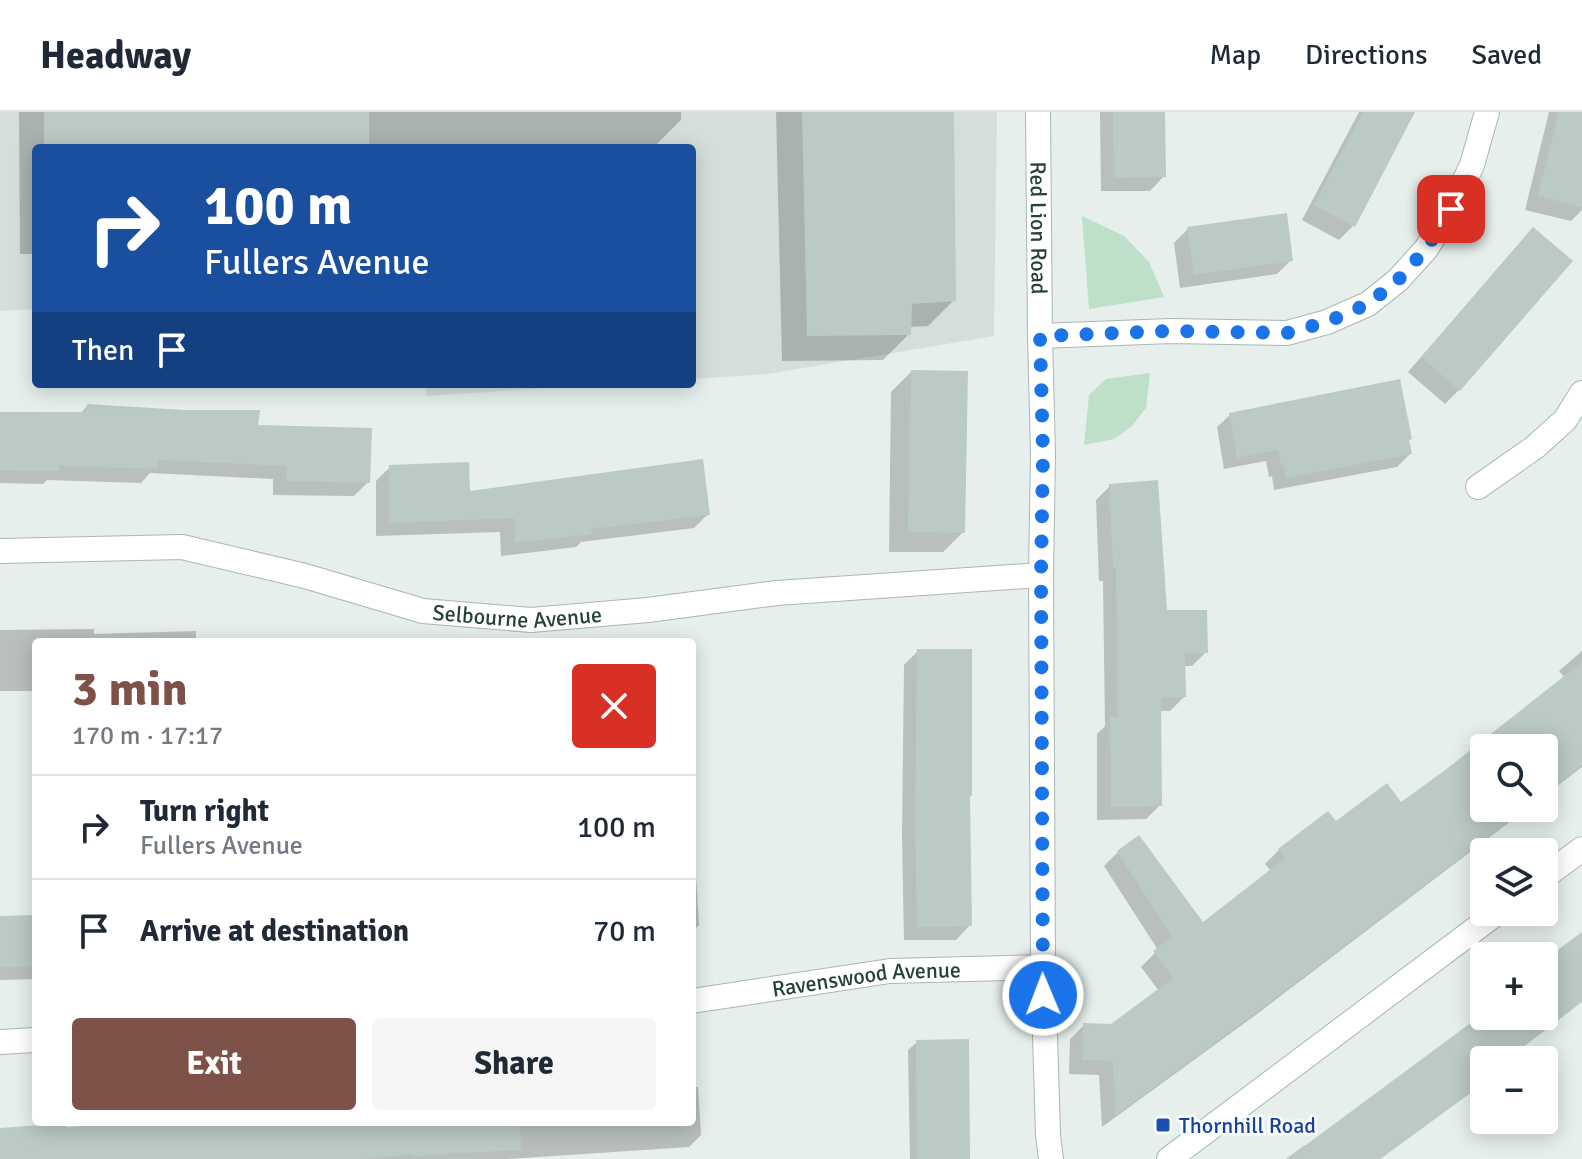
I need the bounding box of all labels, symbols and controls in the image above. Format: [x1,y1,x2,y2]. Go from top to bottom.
text: Headway [40,32,191,79]
text: Map [1209,38,1261,72]
text: Directions [1305,38,1427,72]
text: Saved [1471,38,1542,72]
street label: Red Lion Road [1024,161,1053,295]
text: 100 m [204,171,352,240]
pin [1417,175,1485,243]
icon: right [72,176,176,280]
icon: arrive [1429,187,1473,231]
text: Fullers Avenue [204,240,429,285]
icon: arrive [150,328,194,372]
text: Then [72,332,134,369]
street label: Selbourne Avenue [431,599,603,634]
text: 3 min [72,660,188,719]
button: close [572,664,656,748]
text: 170 m · 17:17 [72,720,223,752]
map controls [1470,734,1558,1134]
button: search [1470,734,1558,822]
text: Turn right [140,793,269,830]
icon: right [72,805,116,849]
text: 100 m [577,809,656,846]
text: Fullers Avenue [140,830,303,862]
button: layers [1470,838,1558,926]
icon: arrive [72,909,116,953]
text: Arrive at destination [140,913,409,950]
text: 70 m [593,913,656,950]
button: + [1470,942,1558,1030]
position arrow [1001,953,1085,1037]
street label: Ravenswood Avenue [770,956,961,1003]
button: Exit [72,1018,356,1110]
button: Share [372,1018,656,1110]
button: − [1470,1046,1558,1134]
place label: Thornhill Road [1179,1112,1316,1139]
marker: Thornhill Road [1154,1116,1172,1134]

